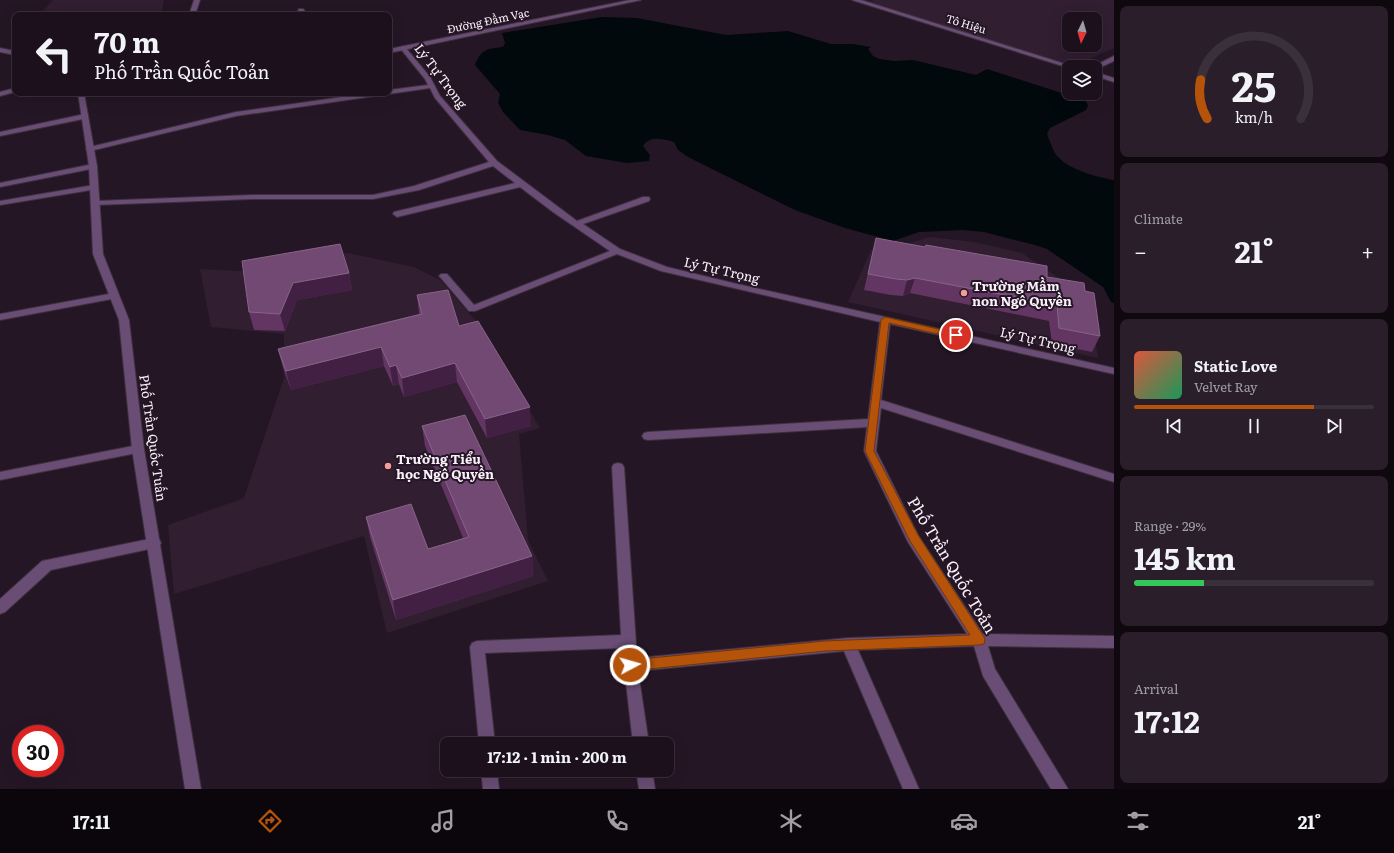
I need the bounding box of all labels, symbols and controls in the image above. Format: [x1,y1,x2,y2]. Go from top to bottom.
street label: Đường Đầm Vạc [445,3,531,37]
street label: Tô Hiệu [944,9,989,37]
north arrow [1062,12,1102,52]
map controls [1062,12,1102,100]
text: 70 m [94,20,160,62]
icon: left [28,28,80,80]
street label: Lý Tự Trọng [411,39,473,113]
text: 25 [1232,53,1276,115]
text: Phố Trần Quốc Toản [94,58,269,85]
button: layers [1062,60,1102,100]
text: km/h [1235,106,1274,127]
text: Climate [1134,209,1183,228]
text: 21° [1234,228,1274,272]
text: − [1134,234,1147,267]
text: + [1361,234,1374,267]
street label: Lý Tự Trọng [682,252,762,288]
place label: Trường Mầm non Ngô Quyền [972,276,1072,310]
marker: Trường Mầm non Ngô Quyền [959,288,969,298]
pin [939,318,973,352]
street label: Lý Tự Trọng [998,322,1078,358]
icon: arrive [945,324,967,346]
text: Static Love [1194,354,1277,377]
street label: Phố Trần Quốc Tuấn [135,373,172,503]
text: Velvet Ray [1194,377,1258,396]
icon: previous [1163,415,1185,437]
icon: pause [1243,415,1265,437]
icon: next [1323,415,1345,437]
place label: Trường Tiểu học Ngô Quyền [396,449,494,483]
marker: Trường Tiểu học Ngô Quyền [383,461,393,471]
street label: Phố Trần Quốc Toản [902,491,1004,638]
text: Range · 29% [1134,516,1206,535]
text: 145 km [1134,535,1236,579]
position arrow [609,644,651,686]
text: Arrival [1134,679,1178,698]
text: 17:12 [1134,698,1200,742]
speed limit sign: 30 [12,725,64,777]
text: 17:12 · 1 min · 200 m [487,745,627,768]
icon: directions [256,807,284,835]
icon: music [429,807,457,835]
icon: phone [603,807,631,835]
icon: climate [777,807,805,835]
icon: car [950,807,978,835]
icon: filters [1124,807,1152,835]
text: 17:11 [73,808,110,835]
text: 21° [1298,808,1321,835]

